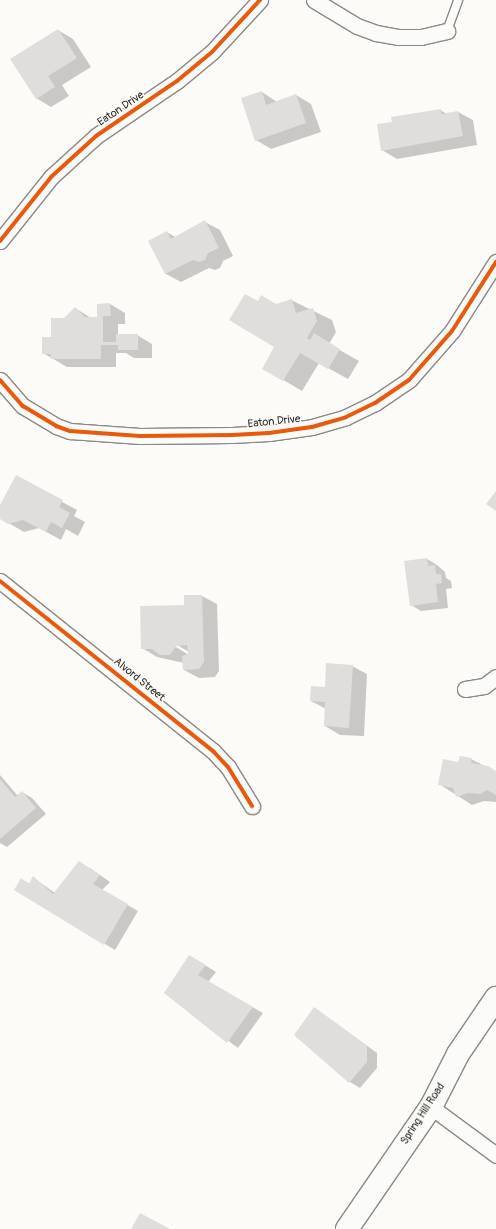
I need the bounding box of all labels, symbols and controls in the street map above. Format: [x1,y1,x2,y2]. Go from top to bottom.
street label: Eaton Drive [95,89,147,129]
street label: Eaton Drive [247,413,301,431]
street label: Alvord Street [111,655,167,705]
street label: Spring Hill Road [398,1081,448,1147]

